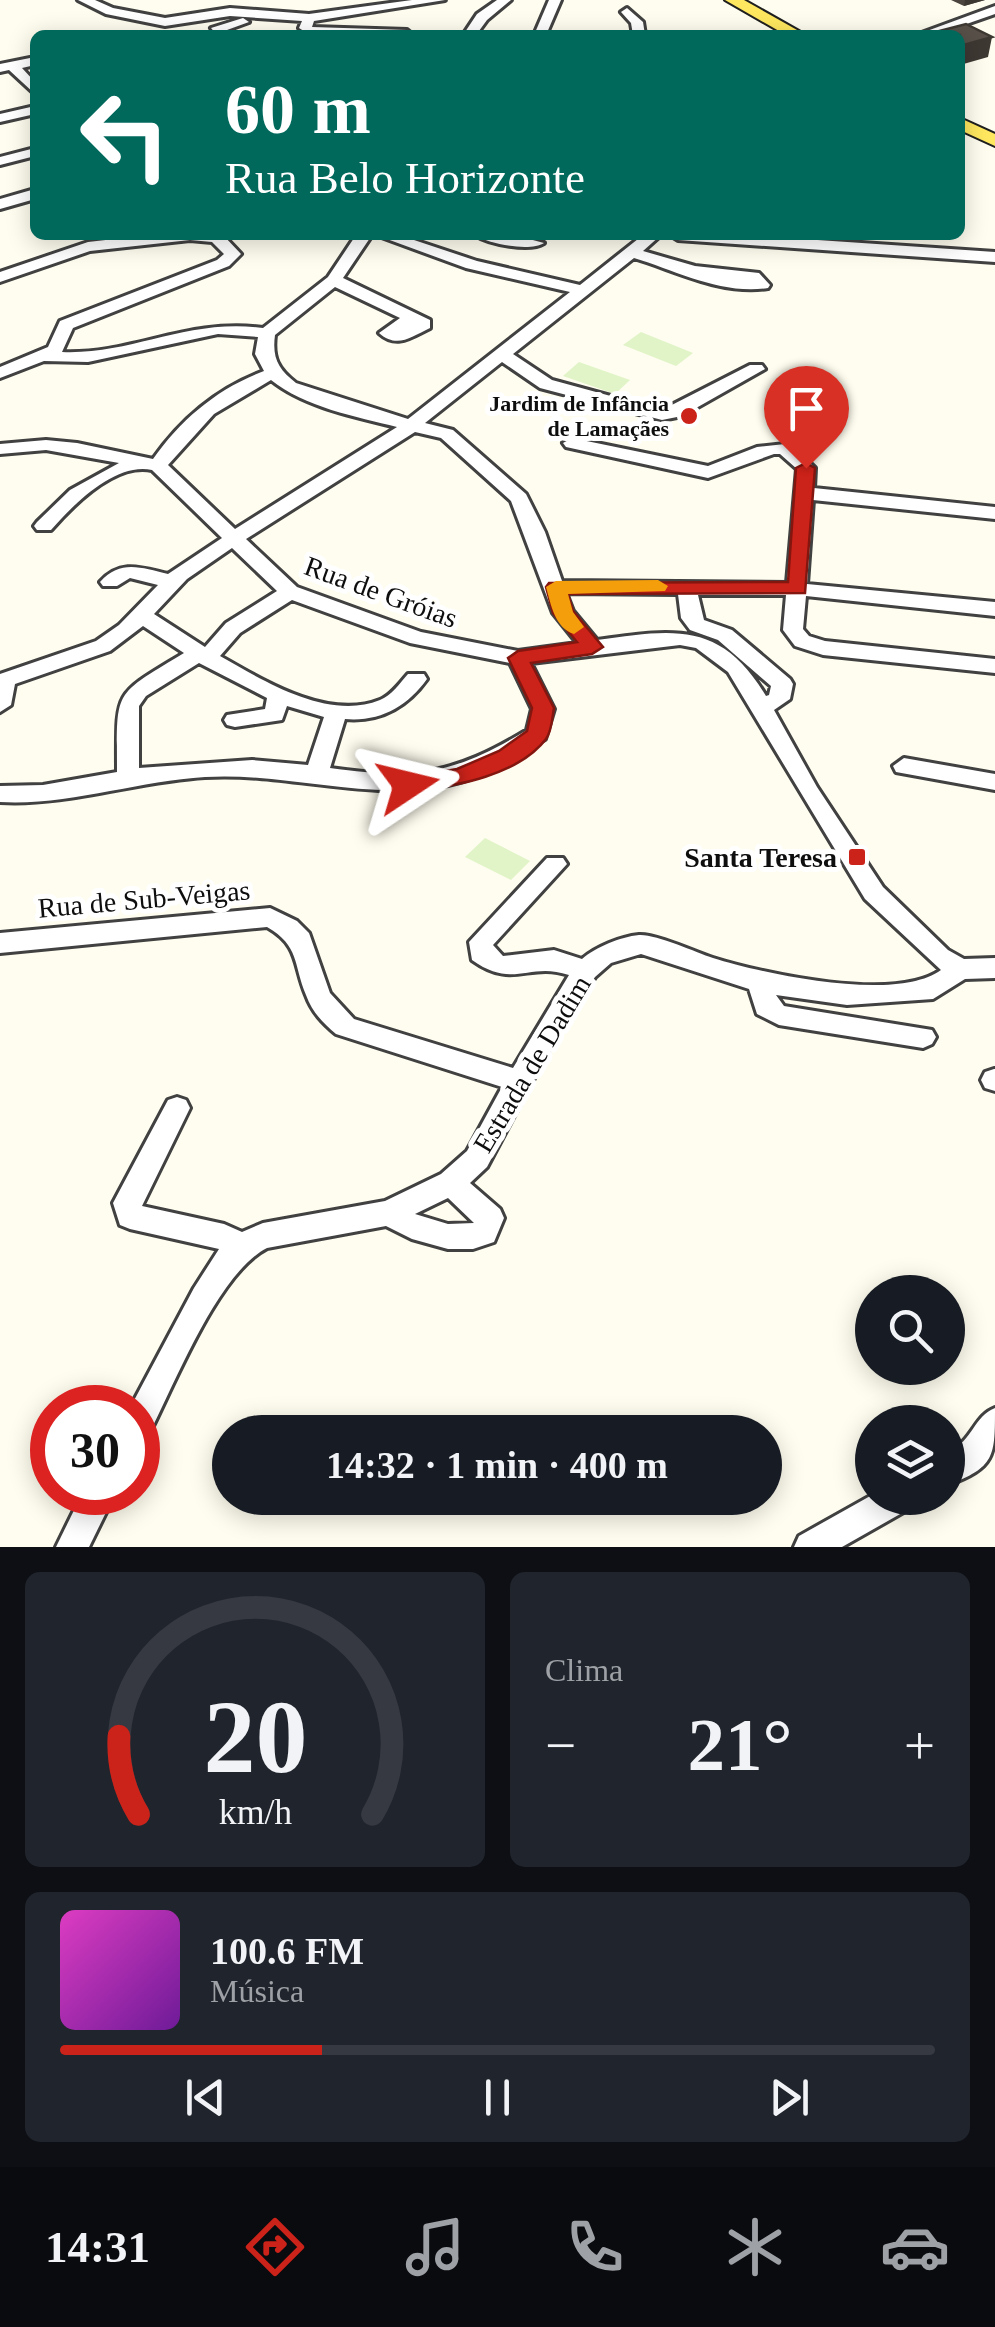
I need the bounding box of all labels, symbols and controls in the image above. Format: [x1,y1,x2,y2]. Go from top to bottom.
icon: left [60,70,190,200]
text: 60 m [225,71,371,148]
text: Rua Belo Horizonte [225,153,585,203]
pin [764,366,849,469]
icon: arrive [779,381,834,436]
place label: Jardim de Infância de Lamaçães [489,391,669,441]
marker: Jardim de Infância de Lamaçães [678,405,700,427]
street label: Rua de Gróias [300,550,462,634]
position arrow [356,733,460,837]
place label: Santa Teresa [684,842,837,873]
marker: Santa Teresa [846,846,868,868]
street label: Rua de Sub-Veigas [37,874,251,924]
street label: Estrada de Dadim [467,970,597,1158]
map controls [855,1275,965,1515]
button: search [855,1275,965,1385]
speed limit sign: 30 [30,1385,160,1515]
button: layers [855,1405,965,1515]
text: 14:32 · 1 min · 400 m [326,1444,668,1486]
text: Clima [545,1652,623,1688]
text: 20 [203,1679,307,1794]
text: 21° [688,1703,793,1786]
text: − [545,1715,576,1776]
text: + [904,1715,935,1776]
text: km/h [218,1792,292,1832]
text: 100.6 FM [210,1930,364,1972]
text: Música [210,1973,304,2009]
icon: previous [178,2070,233,2125]
icon: pause [470,2070,525,2125]
icon: next [762,2070,817,2125]
icon: directions [240,2212,310,2282]
icon: music [400,2212,470,2282]
icon: phone [560,2212,630,2282]
icon: climate [720,2212,790,2282]
icon: car [880,2212,950,2282]
text: 14:31 [45,2222,150,2272]

